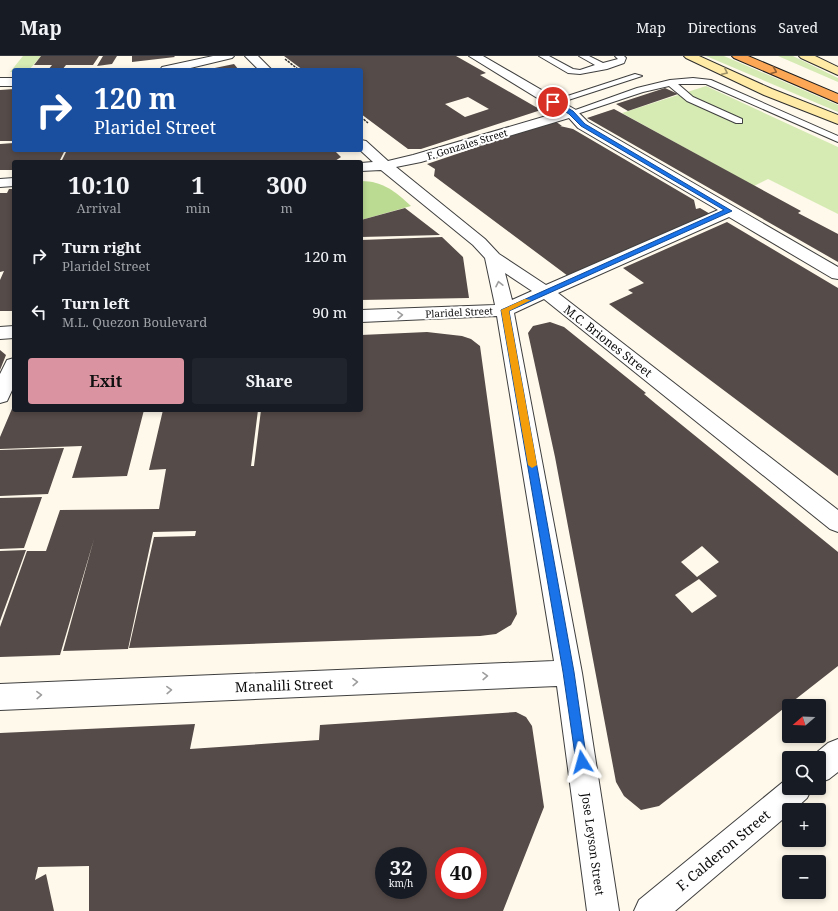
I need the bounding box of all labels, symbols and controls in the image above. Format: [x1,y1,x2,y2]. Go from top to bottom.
text: Map [20,15,62,41]
text: Map [636,18,666,37]
text: Directions [688,18,756,37]
text: Saved [778,18,818,37]
one-way arrow [721,67,728,75]
one-way arrow [771,67,778,75]
text: 120 m [94,79,176,117]
icon: right [28,84,80,136]
pin [536,85,570,119]
icon: arrive [542,91,564,113]
text: Plaridel Street [94,115,216,139]
street label: F. Gonzales Street [425,125,509,163]
text: 10:10 [68,168,130,201]
text: 1 [191,168,205,201]
text: 300 [266,168,307,201]
text: Arrival [77,199,121,217]
text: min [185,199,210,217]
text: m [280,199,293,217]
text: Turn right [62,237,141,257]
icon: right [28,245,50,267]
text: 120 m [304,246,347,266]
text: Plaridel Street [62,257,150,275]
one-way arrow [496,280,504,287]
text: Turn left [62,293,130,313]
icon: left [28,301,50,323]
street label: M.C. Briones Street [560,301,656,381]
text: 90 m [312,302,347,322]
street label: Plaridel Street [425,303,494,321]
one-way arrow [397,310,403,319]
text: M.L. Quezon Boulevard [62,313,207,331]
button: Exit [28,358,184,404]
button: Share [192,358,347,404]
one-way arrow [482,672,488,680]
street label: Manalili Street [235,674,333,696]
one-way arrow [352,677,358,686]
one-way arrow [166,685,172,694]
one-way arrow [36,691,42,700]
north arrow [782,699,826,743]
map controls [782,699,826,899]
position arrow [561,741,603,783]
button: search [782,751,826,795]
street label: Jose Leyson Street [577,791,609,896]
button: + [782,803,826,847]
street label: F. Calderon Street [672,805,774,895]
speed limit sign: 40 [435,847,487,899]
text: 32 [390,854,412,881]
button: − [782,855,826,899]
text: km/h [389,876,413,890]

